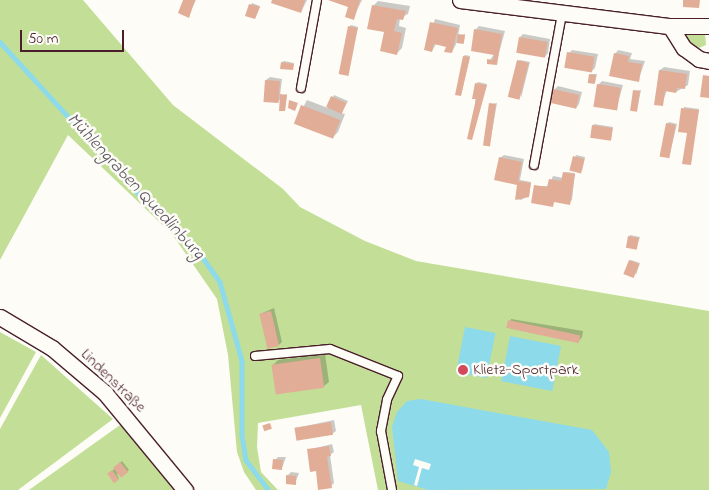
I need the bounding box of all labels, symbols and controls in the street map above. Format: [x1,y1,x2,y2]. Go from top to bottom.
scale bar [22,20,126,52]
text: 50 m [28,28,58,50]
water label: Mühlengraben Quedlinburg [61,109,209,265]
street label: Lindenstraße [76,345,150,417]
place label: Klietz-Sportpark [473,360,579,380]
marker: Klietz-Sportpark [457,364,469,376]

